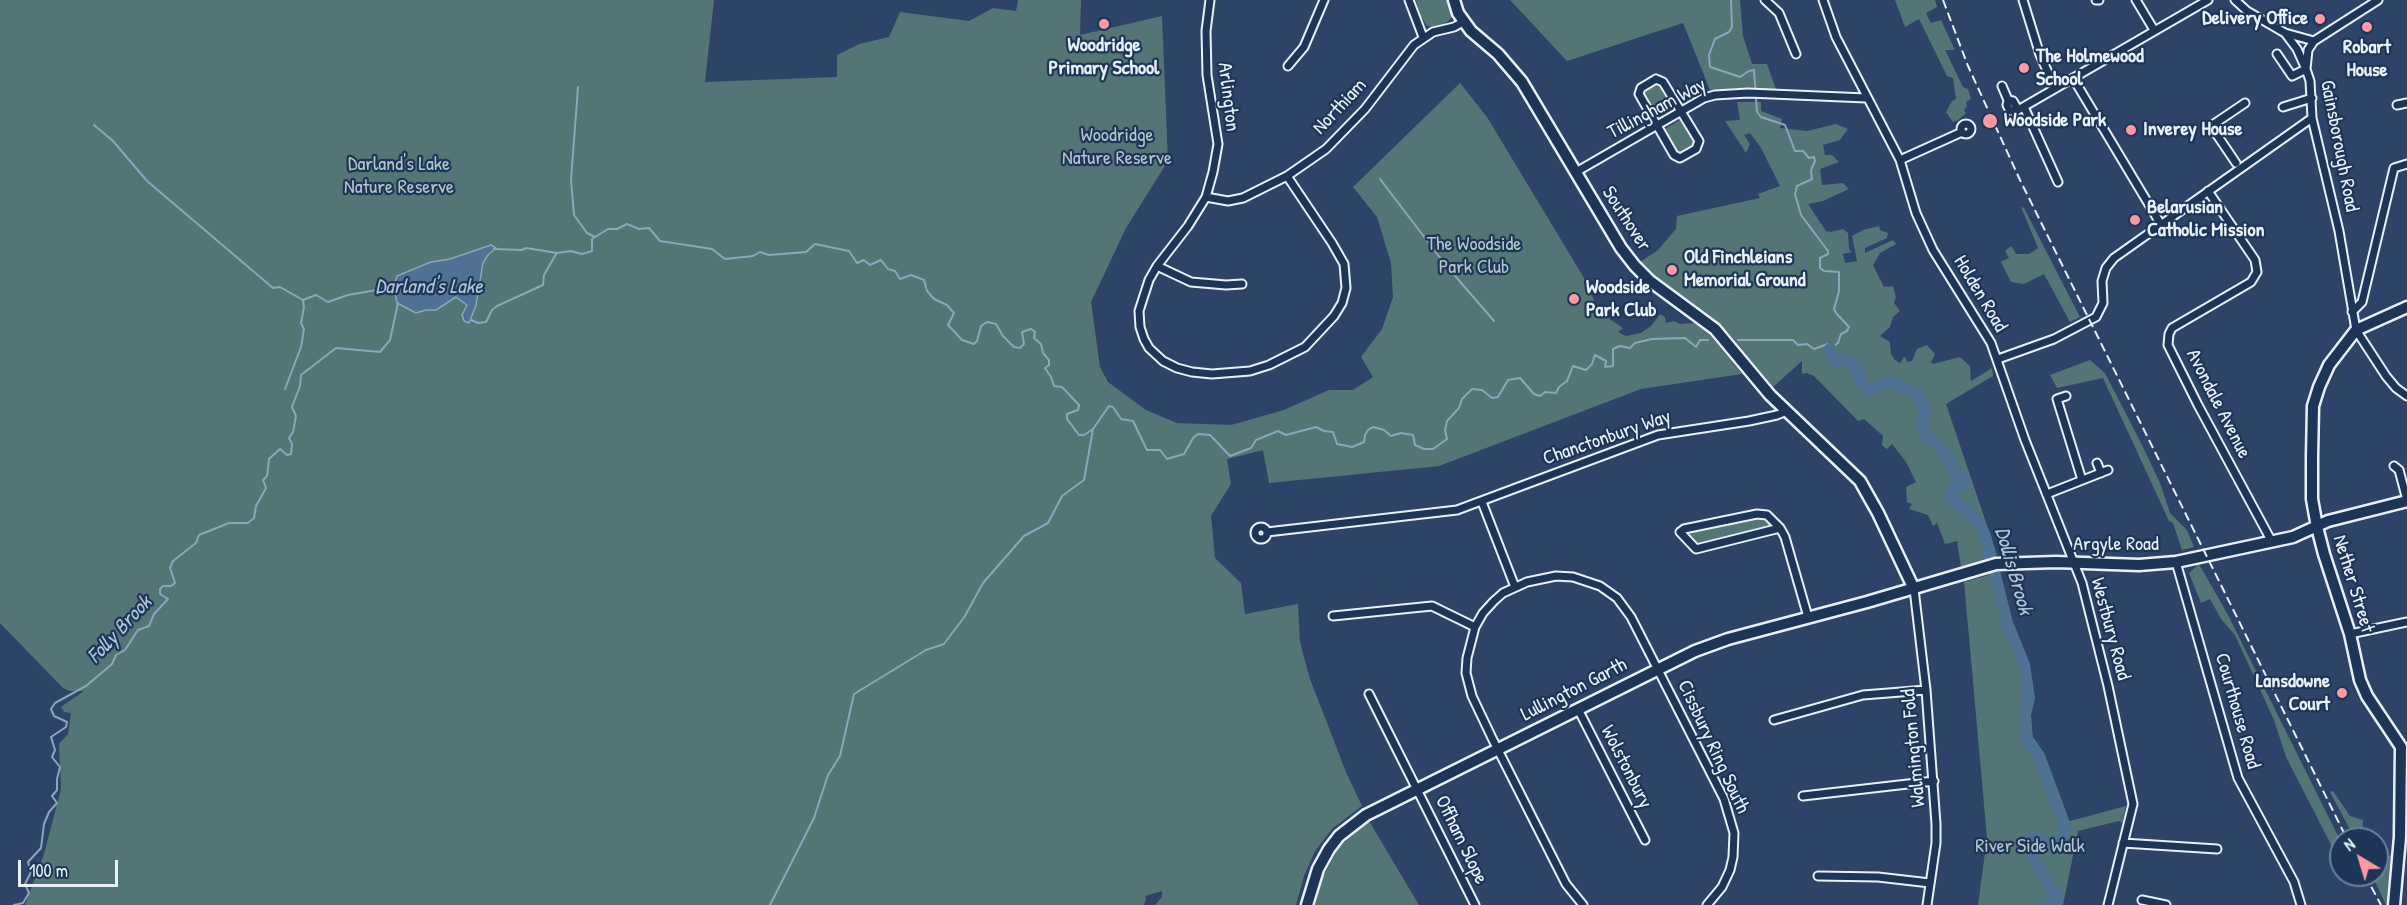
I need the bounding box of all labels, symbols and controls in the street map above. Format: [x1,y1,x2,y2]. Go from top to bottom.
place label: Delivery Office [2202,7,2308,31]
marker: Delivery Office [2313,12,2327,26]
marker: Woodridge Primary School [1097,17,1111,31]
marker: Robart House [2360,20,2374,34]
place label: Woodridge Primary School [1049,34,1159,81]
place label: Robart House [2343,36,2391,83]
place label: The Holmewood School [2036,45,2144,92]
street label: Arlington [1212,61,1244,133]
marker: The Holmewood School [2017,61,2031,75]
street label: Tillingham Way [1604,73,1710,145]
street label: Northiam [1308,74,1372,140]
street label: Gainsborough Road [2314,78,2364,214]
place label: Woodside Park [2004,109,2106,133]
marker: Woodside Park [1981,112,1999,130]
place label: Inverey House [2143,118,2242,142]
marker: Inverey House [2124,123,2138,137]
park label: Woodridge Nature Reserve [1062,124,1172,171]
park label: Darland's Lake Nature Reserve [344,153,454,200]
street label: Southover [1596,182,1656,256]
place label: Belarusian Catholic Mission [2147,196,2265,243]
marker: Belarusian Catholic Mission [2128,213,2142,227]
park label: The Woodside Park Club [1427,233,1521,280]
place label: Old Finchleians Memorial Ground [1684,246,1806,293]
street label: Holden Road [1948,251,2012,337]
marker: Old Finchleians Memorial Ground [1665,263,1679,277]
water label: Darland's Lake [375,274,483,300]
place label: Woodside Park Club [1586,276,1657,323]
marker: Woodside Park Club [1567,292,1581,306]
street label: Avondale Avenue [2180,345,2256,463]
street label: Chanctonbury Way [1540,405,1674,471]
water label: Dollis Brook [1989,525,2037,617]
street label: Nether Street [2327,532,2379,636]
street label: Argyle Road [2073,533,2159,557]
street label: Westbury Road [2085,575,2135,683]
water label: Folly Brook [82,591,158,669]
street label: Courthouse Road [2209,650,2265,772]
street label: Lullington Garth [1517,653,1631,727]
place label: Lansdowne Court [2256,670,2330,717]
street label: Cissbury Ring South [1672,676,1754,818]
marker: Lansdowne Court [2335,686,2349,700]
street label: Walmington Fold [1897,688,1931,808]
street label: Wolstonbury [1595,722,1657,812]
street label: Offham Slope [1429,792,1493,888]
north arrow [2329,827,2389,887]
text: N [2339,833,2359,856]
park label: River Side Walk [1975,835,2085,859]
scale bar [21,848,122,886]
text: 100 m [29,858,68,883]

